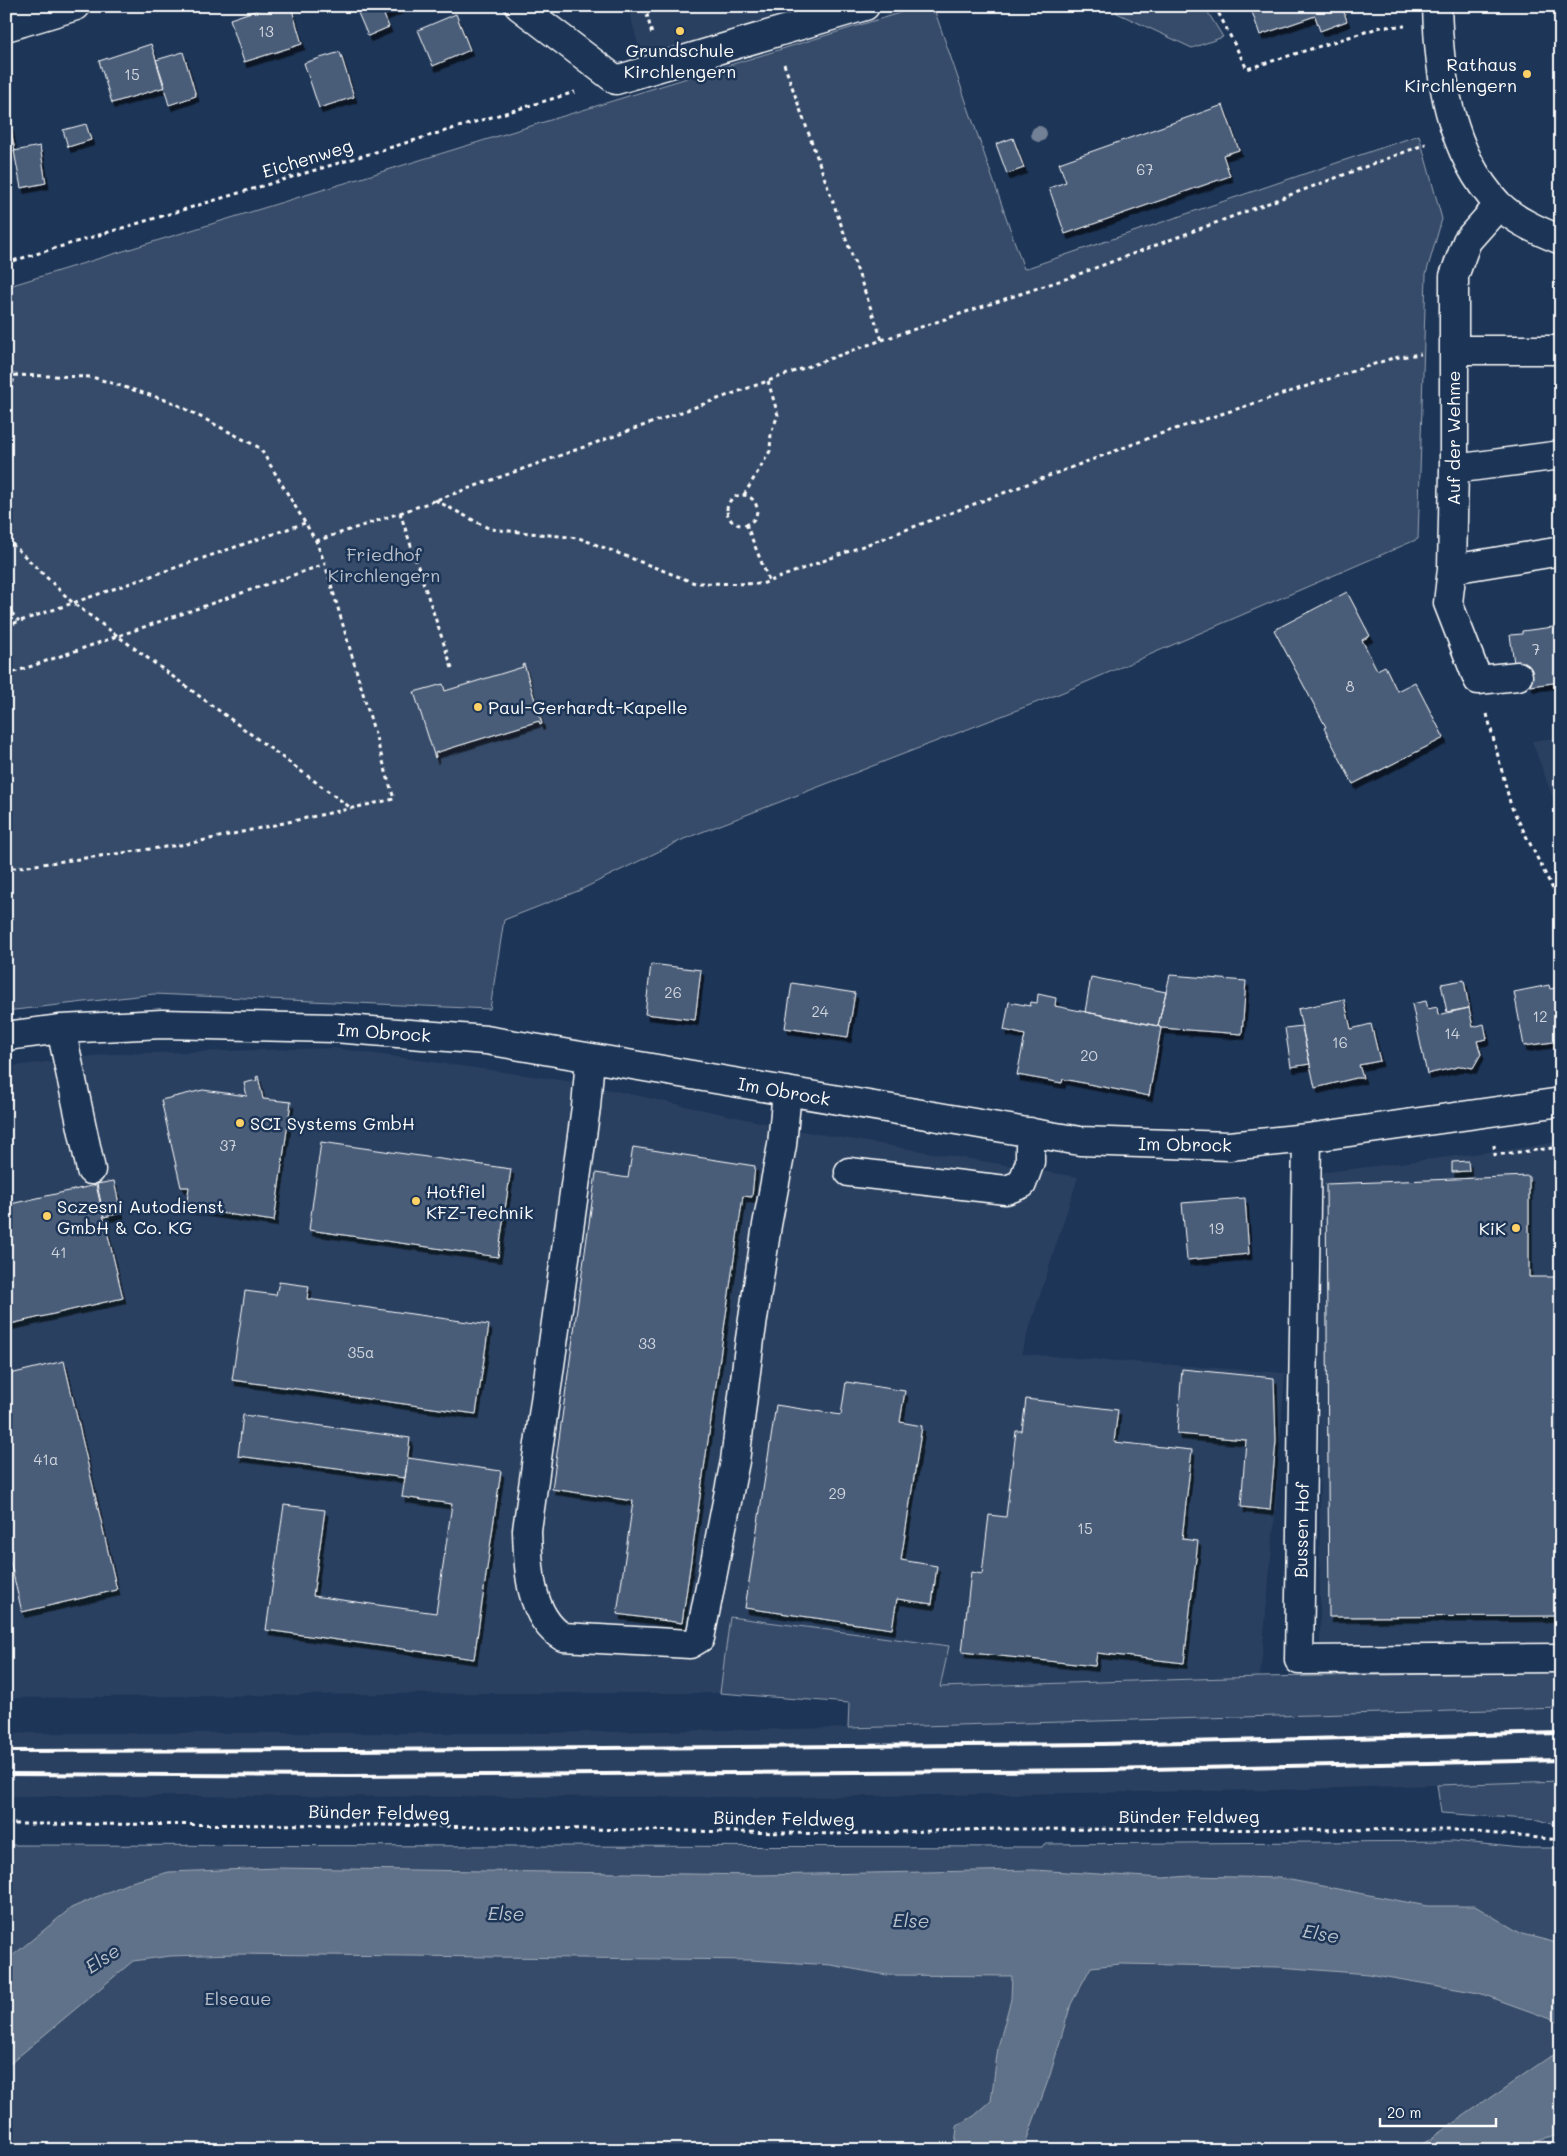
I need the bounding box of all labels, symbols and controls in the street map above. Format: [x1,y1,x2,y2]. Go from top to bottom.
house number: 13 [258,21,274,41]
marker: Grundschule Kirchlengern [674,25,686,37]
place label: Grundschule Kirchlengern [624,38,736,83]
place label: Rathaus Kirchlengern [1405,52,1517,97]
house number: 15 [124,64,140,84]
marker: Rathaus Kirchlengern [1521,68,1533,80]
street label: Eichenweg [259,133,355,183]
house number: 67 [1136,159,1154,179]
street label: Auf der Wehme [1441,371,1465,506]
park label: Friedhof Kirchlengern [328,542,440,587]
house number: 7 [1532,639,1540,659]
house number: 8 [1345,676,1355,696]
place label: Paul-Gerhardt-Kapelle [488,695,688,719]
marker: Paul-Gerhardt-Kapelle [472,701,484,713]
house number: 26 [664,982,682,1002]
house number: 24 [811,1001,829,1021]
house number: 12 [1532,1006,1548,1026]
street label: Im Obrock [336,1017,432,1047]
house number: 14 [1444,1023,1460,1043]
house number: 16 [1332,1032,1348,1052]
house number: 20 [1080,1045,1098,1065]
street label: Im Obrock [736,1071,832,1111]
place label: SCI Systems GmbH [250,1111,415,1135]
marker: SCI Systems GmbH [234,1117,246,1129]
street label: Im Obrock [1138,1131,1232,1157]
house number: 37 [219,1135,237,1155]
place label: Hotfiel KFZ-Technik [426,1179,534,1224]
place label: Sczesni Autodienst GmbH & Co. KG [57,1194,224,1239]
marker: Hotfiel KFZ-Technik [410,1195,422,1207]
marker: Sczesni Autodienst GmbH & Co. KG [41,1210,53,1222]
place label: KiK [1479,1216,1506,1240]
house number: 19 [1208,1218,1224,1238]
marker: KiK [1510,1222,1522,1234]
house number: 41 [51,1242,67,1262]
house number: 33 [638,1333,656,1353]
house number: 35a [348,1342,374,1362]
house number: 41a [34,1449,58,1469]
street label: Bussen Hof [1288,1481,1314,1578]
house number: 29 [828,1483,846,1503]
house number: 15 [1077,1518,1093,1538]
street label: Bünder Feldweg [308,1799,450,1825]
street label: Bünder Feldweg [1118,1804,1260,1828]
street label: Bünder Feldweg [713,1805,855,1831]
water label: Else [487,1900,525,1926]
water label: Else [892,1907,930,1933]
water label: Else [1301,1918,1341,1948]
water label: Else [80,1937,124,1979]
park label: Elseaue [205,1986,271,2010]
scale bar [1380,2096,1496,2128]
text: 20 m [1387,2102,1421,2122]

